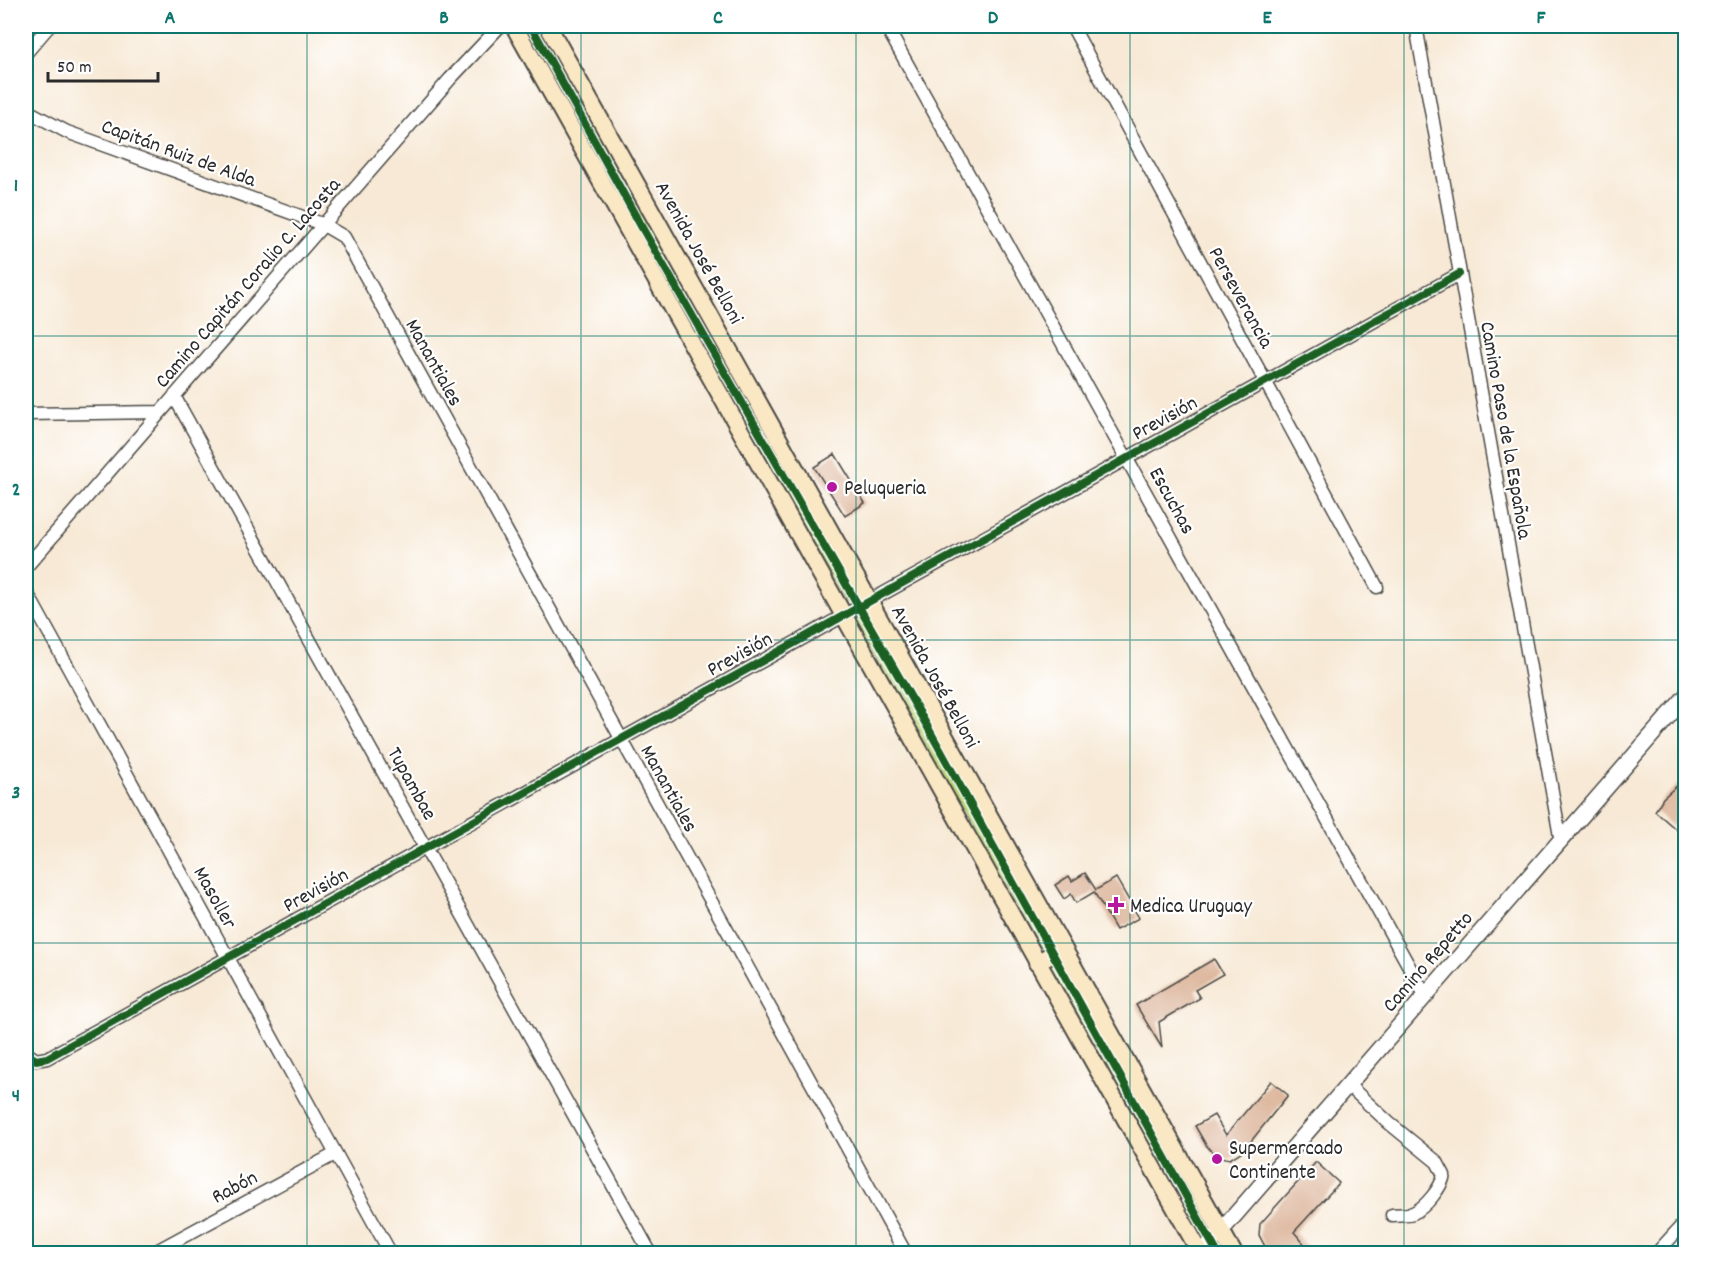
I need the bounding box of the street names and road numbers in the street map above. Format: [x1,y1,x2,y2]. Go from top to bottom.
street label: Capitán Ruiz de Alda [97,113,261,197]
street label: Camino Capitán Coralio C. Lacosta [149,171,350,396]
street label: Avenida José Belloni [646,177,749,331]
street label: Perseverancia [1199,242,1280,356]
street label: Manantiales [396,314,469,413]
street label: Camino Paso de la Española [1470,320,1538,543]
street label: Previsión [1127,389,1204,450]
street label: Escuchas [1140,462,1201,540]
street label: Avenida José Belloni [882,601,985,755]
street label: Previsión [702,625,779,686]
street label: Manantiales [631,740,704,839]
street label: Tupambae [378,742,443,827]
street label: Previsión [278,861,355,922]
street label: Masoller [184,862,243,935]
street label: Camino Repetto [1377,906,1482,1020]
street label: Rabón [207,1164,264,1213]

